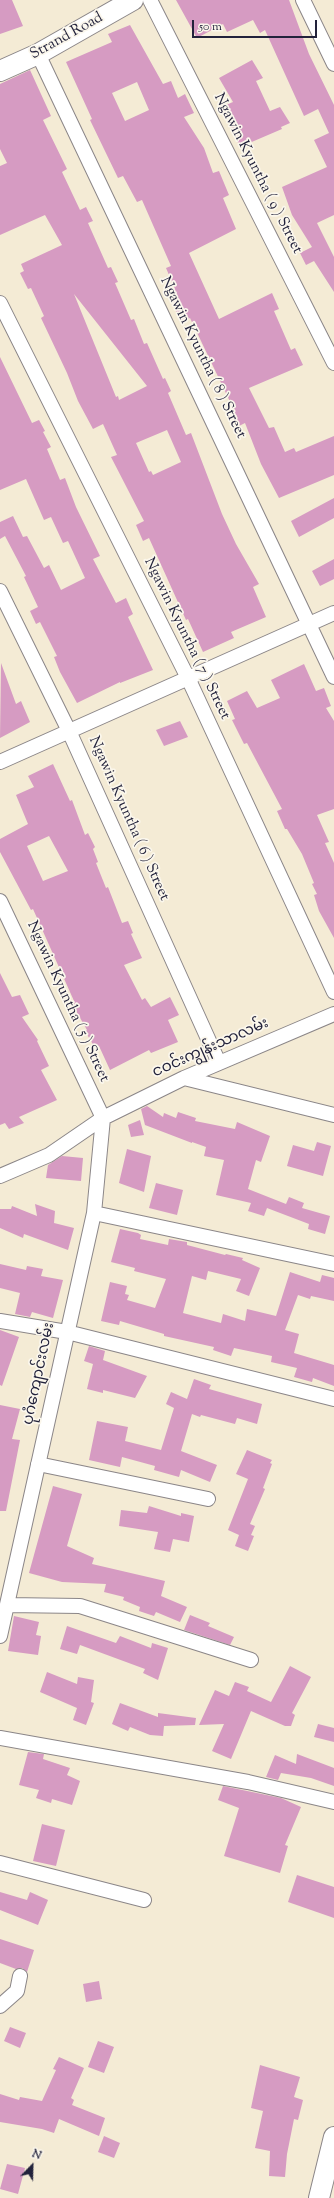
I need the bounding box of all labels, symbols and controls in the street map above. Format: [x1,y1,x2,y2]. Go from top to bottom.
street label: Strand Road [27,10,107,64]
scale bar [194,12,319,38]
text: 50 m [199,18,222,36]
street label: Ngawin Kyuntha ( 9 ) Street [209,91,305,257]
street label: Ngawin Kyuntha ( 8 ) Street [155,274,249,442]
street label: Ngawin Kyuntha ( 7 ) Street [139,555,233,723]
street label: Ngawin Kyuntha ( 6 ) Street [84,734,172,904]
street label: Ngawin Kyuntha ( 5 ) Street [22,919,112,1085]
street label: ငဝင်းကျွန်းသာလမ်း [150,1015,272,1083]
street label: ပုဂံကျောင်းလမ်း [20,1321,60,1427]
north arrow [12,2146,52,2186]
text: N [30,2146,44,2164]

